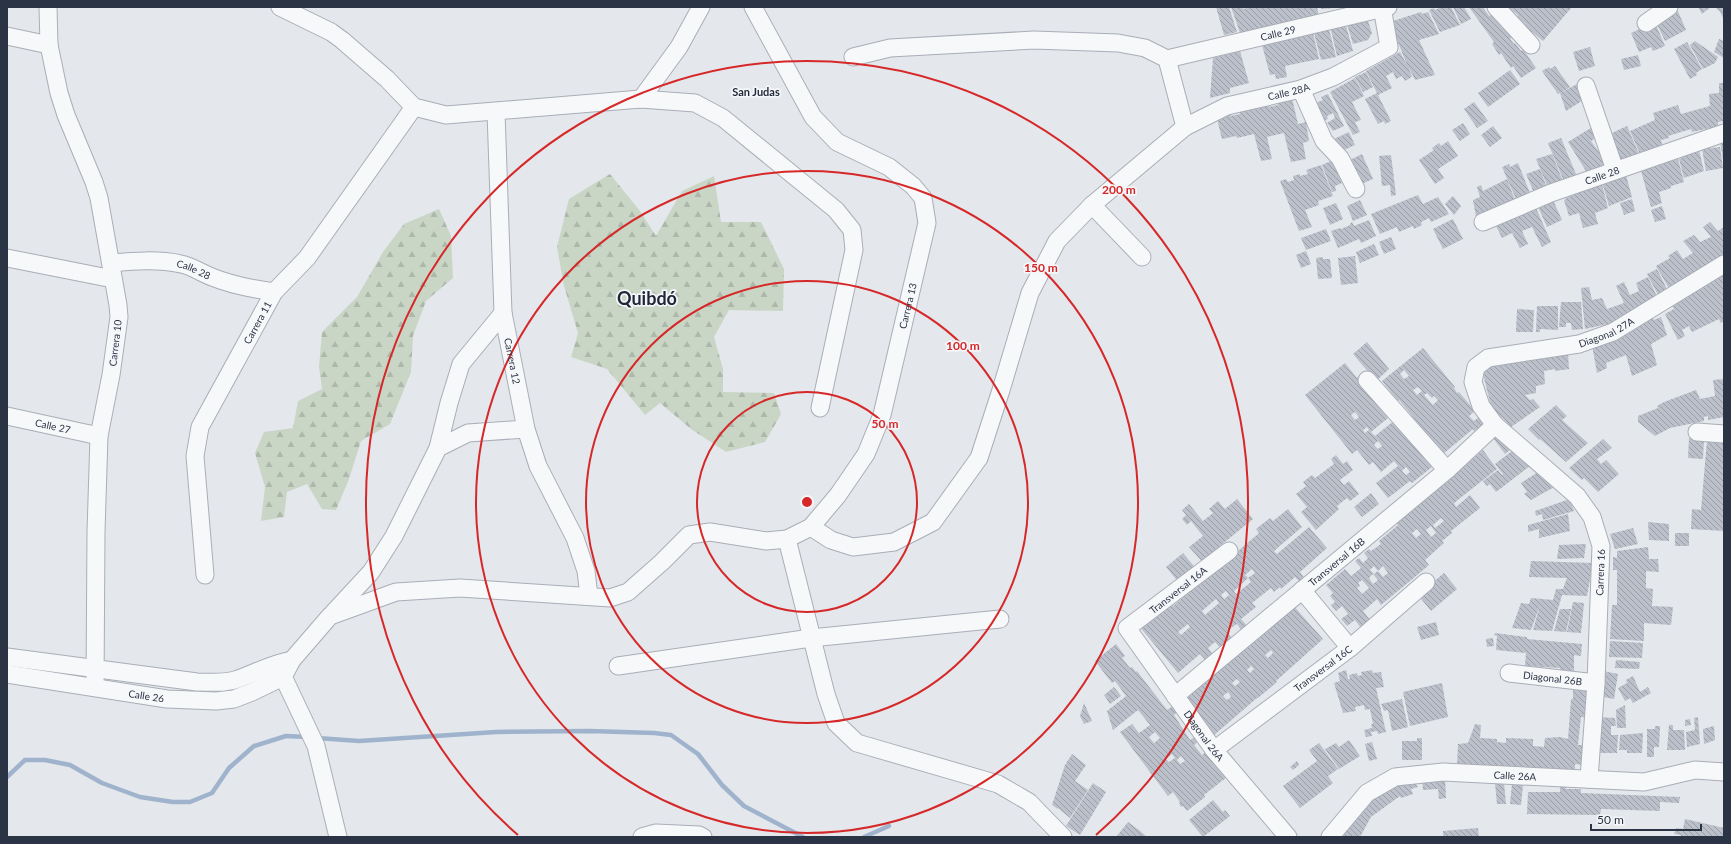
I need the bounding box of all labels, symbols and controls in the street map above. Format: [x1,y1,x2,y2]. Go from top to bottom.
street label: Calle 29 [1259,23,1297,43]
street label: Calle 28A [1267,80,1311,102]
district label: San Judas [732,85,780,98]
street label: Calle 28 [1583,164,1621,187]
text: 200 m [1102,182,1136,197]
street label: Calle 28 [176,257,213,282]
text: 150 m [1024,260,1058,275]
street label: Carrera 13 [896,282,919,330]
district label: Quibdó [617,287,677,309]
street label: Carrera 11 [241,299,274,346]
street label: Diagonal 27A [1577,314,1636,350]
street label: Carrera 10 [106,319,124,367]
street label: Carrera 12 [502,337,523,385]
text: 100 m [946,338,980,353]
street label: Calle 27 [34,416,72,436]
text: 50 m [872,416,898,431]
centre of rings [800,495,814,509]
street label: Transversal 16B [1306,535,1367,589]
street label: Carrera 16 [1593,549,1607,596]
street label: Transversal 16A [1147,564,1209,616]
street label: Transversal 16C [1291,642,1355,694]
street label: Diagonal 26B [1523,669,1583,687]
street label: Calle 26 [128,687,165,704]
street label: Diagonal 26A [1182,708,1227,763]
street label: Calle 26A [1493,769,1537,783]
scale bar [1591,806,1701,832]
text: 50 m [1597,812,1624,827]

